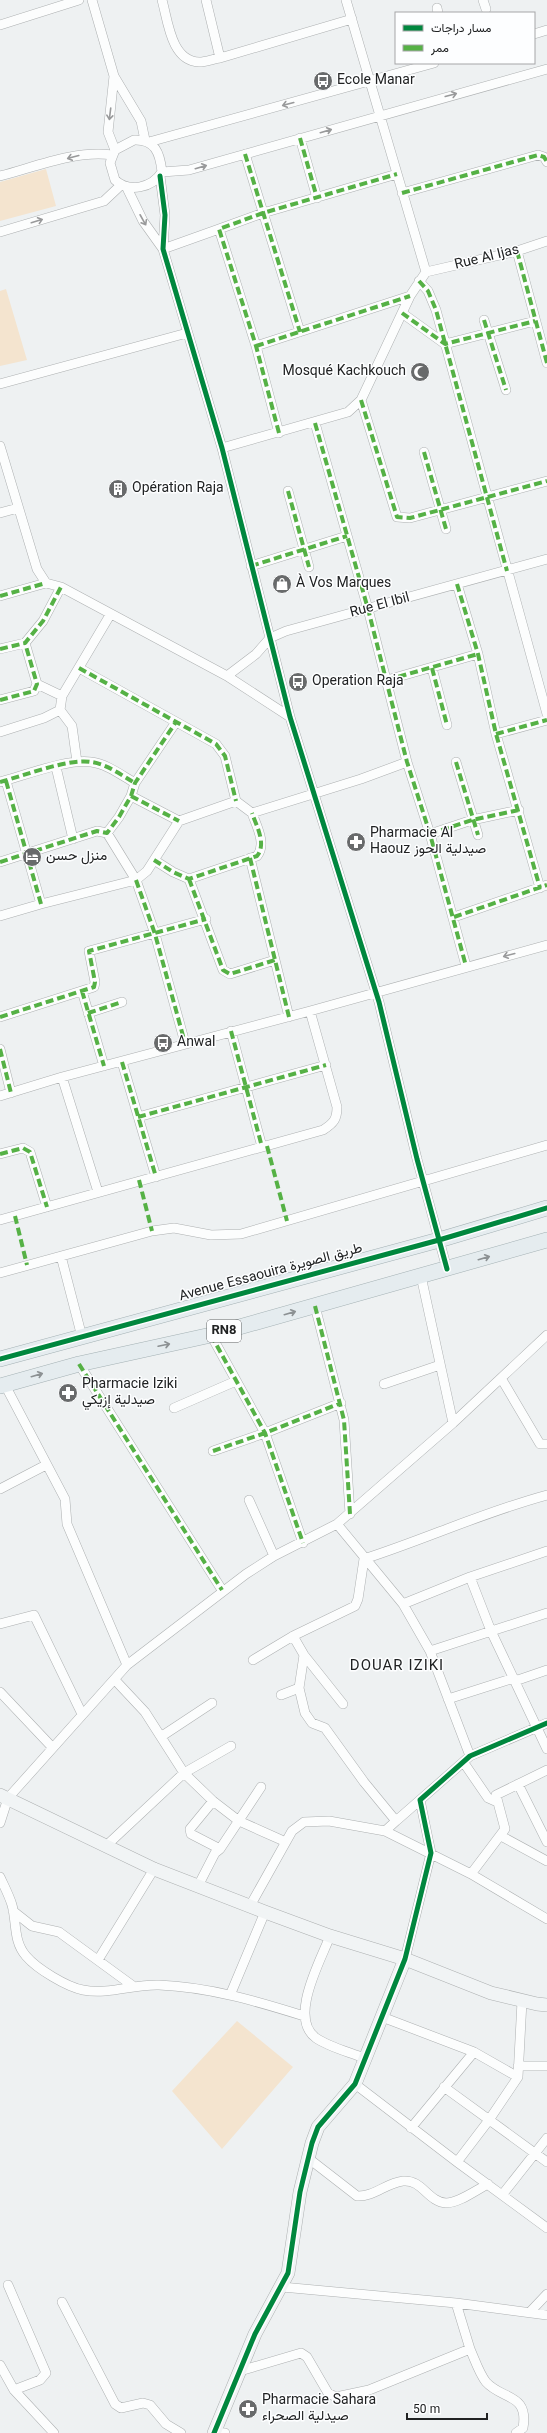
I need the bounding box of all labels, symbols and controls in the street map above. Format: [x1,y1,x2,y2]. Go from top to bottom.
legend [395,12,535,64]
text: مسار دراجات [431,20,492,38]
text: ممر [430,40,449,58]
bus stop icon: Ecole Manar [312,70,334,92]
place label: Ecole Manar [337,70,415,92]
one-way arrow [444,91,457,99]
one-way arrow [282,101,295,108]
one-way arrow [106,107,114,120]
one-way arrow [319,127,332,134]
one-way arrow [67,154,80,161]
one-way arrow [194,163,207,170]
one-way arrow [139,214,147,226]
one-way arrow [31,217,44,224]
street label: Rue Al Ijas [452,239,522,277]
place label: Mosqué Kachkouch [282,361,406,383]
mosque icon: Mosqué Kachkouch [409,361,431,383]
building icon: Opération Raja [107,478,129,500]
place label: Opération Raja [132,478,224,500]
shop icon: À Vos Marques [271,573,293,595]
place label: À Vos Marques [296,573,391,595]
street label: Rue El Ibil [348,587,412,625]
bus stop icon: Operation Raja [287,671,309,693]
place label: Operation Raja [312,671,404,693]
place label: Pharmacie Al Haouz صيدلية الحوز [370,823,487,861]
pharmacy icon: Pharmacie Al Haouz صيدلية الحوز [345,831,367,853]
hotel icon: منزل حسن [21,846,43,868]
place label: منزل حسن [46,846,107,868]
one-way arrow [503,952,516,959]
bus stop icon: Anwal [152,1032,174,1054]
place label: Anwal [177,1032,215,1054]
street label: Avenue Essaouira طريق الصويرة [177,1238,365,1308]
one-way arrow [477,1254,490,1261]
one-way arrow [283,1309,296,1316]
road number: RN8 [207,1320,241,1342]
one-way arrow [157,1341,170,1349]
one-way arrow [31,1371,44,1379]
place label: Pharmacie Iziki صيدلية إزيكي [82,1374,177,1412]
pharmacy icon: Pharmacie Iziki صيدلية إزيكي [57,1382,79,1404]
district label: DOUAR IZIKI [350,1655,444,1678]
place label: Pharmacie Sahara صيدلية الصحراء [262,2390,376,2428]
scale bar [407,2395,487,2421]
pharmacy icon: Pharmacie Sahara صيدلية الصحراء [237,2398,259,2420]
text: 50 m [413,2401,440,2419]

